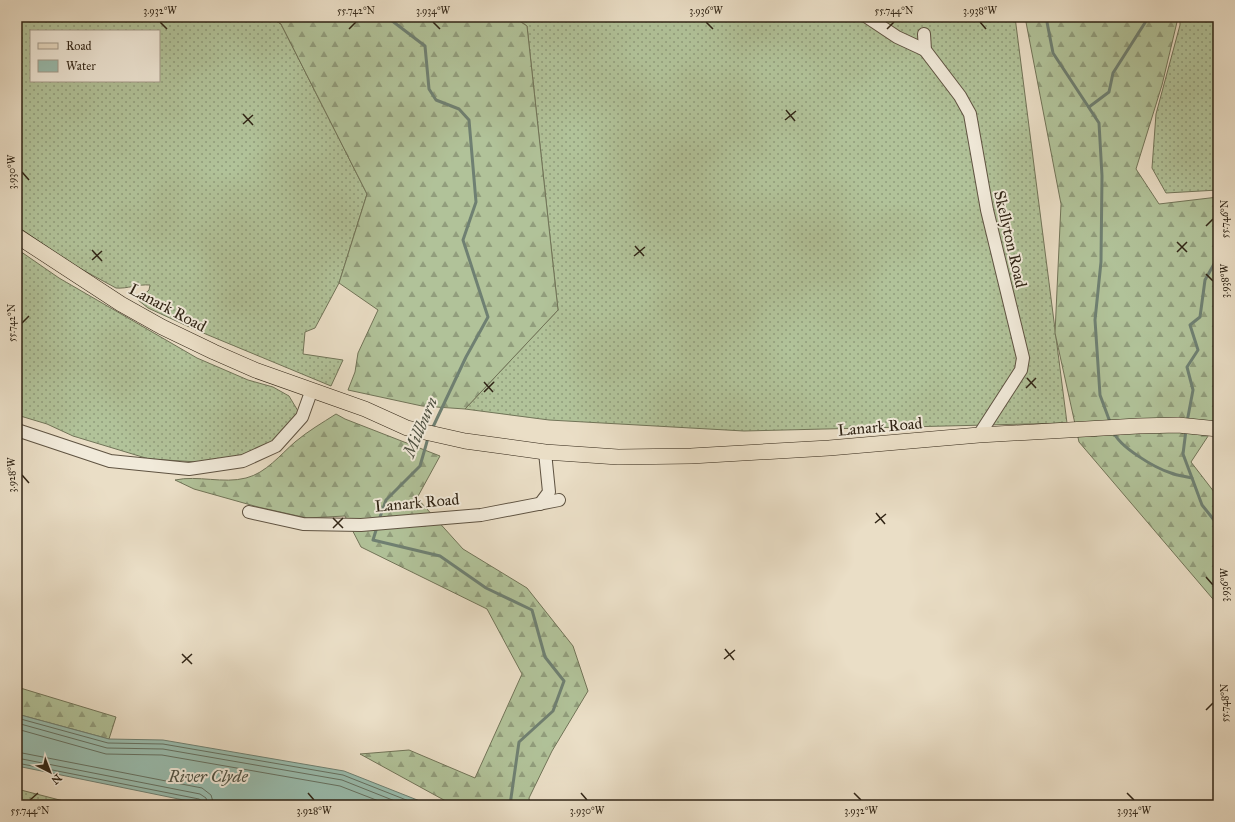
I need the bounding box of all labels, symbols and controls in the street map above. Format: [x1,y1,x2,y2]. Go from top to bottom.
text: 3.932°W [143,5,177,17]
text: 55.742°N [337,5,376,17]
text: 3.934°W [416,5,451,17]
text: 3.936°W [689,5,723,17]
text: 55.744°N [875,5,914,17]
text: 3.938°W [963,5,997,17]
legend [30,30,160,82]
text: Road [66,39,92,53]
text: Water [66,59,96,73]
text: 3.930°W [6,154,18,189]
street label: Skellyton Road [990,189,1031,290]
text: 55.746°N [1219,199,1231,238]
text: 3.938°W [1219,264,1231,298]
street label: Lanark Road [126,279,210,336]
text: 55.742°N [6,303,18,342]
water label: Millburn [398,394,442,462]
street label: Lanark Road [837,413,923,440]
text: 3.928°W [6,457,18,492]
street label: Lanark Road [374,489,460,516]
text: 3.936°W [1219,568,1231,602]
text: 55.748°N [1219,683,1231,722]
north arrow [30,752,70,792]
water label: River Clyde [167,766,248,787]
text: N [48,771,64,787]
text: 55.744°N [11,805,50,817]
text: 3.928°W [297,805,332,817]
text: 3.930°W [570,805,605,817]
text: 3.932°W [844,805,878,817]
text: 3.934°W [1117,805,1152,817]

